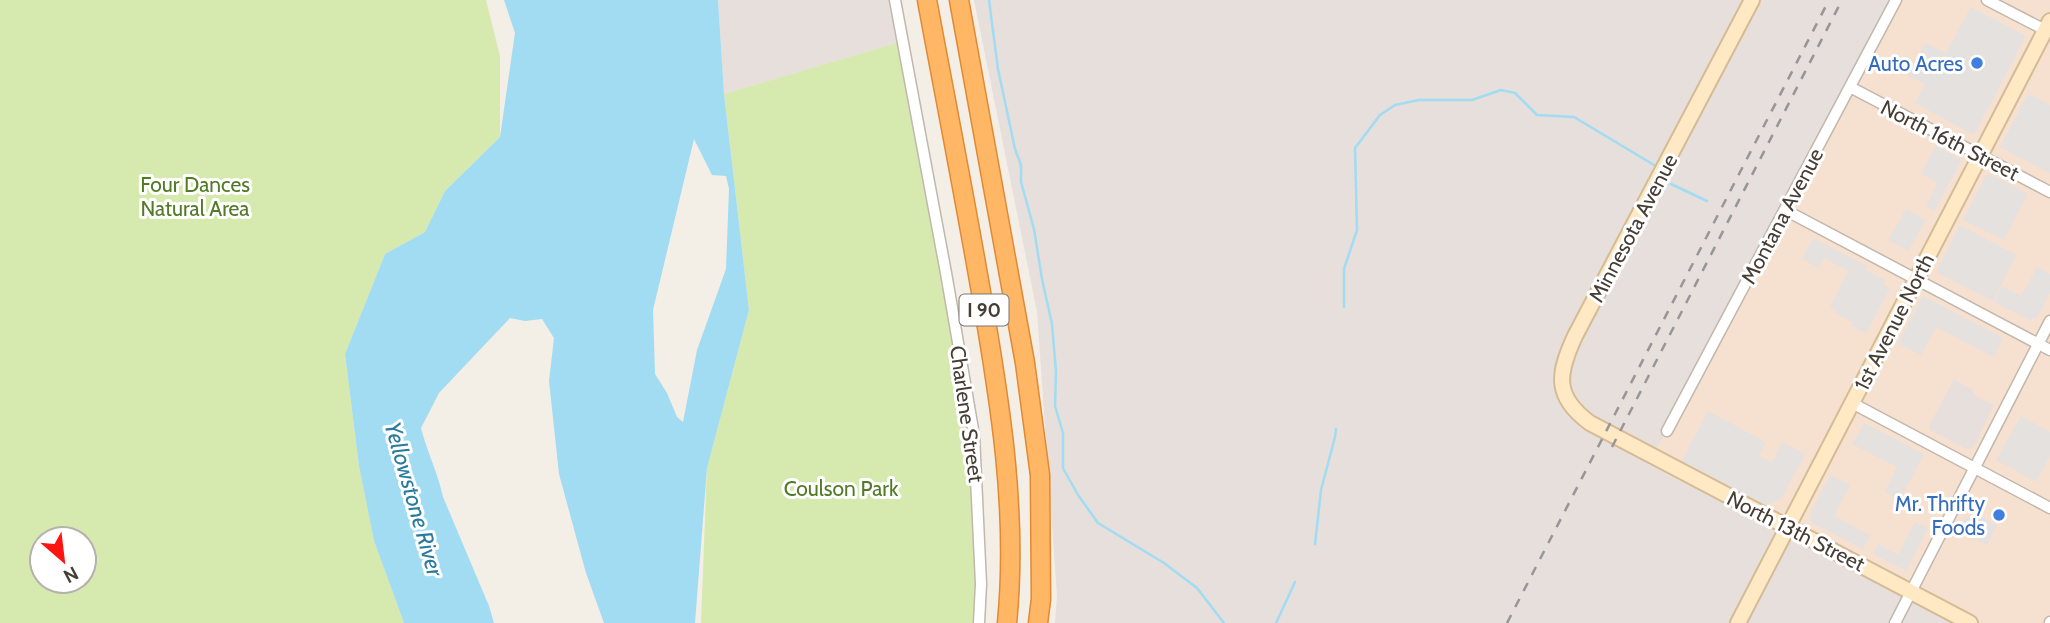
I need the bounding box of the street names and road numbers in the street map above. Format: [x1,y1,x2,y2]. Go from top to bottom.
street label: North 16th Street [1877,94,2023,186]
street label: Montana Avenue [1736,144,1828,288]
street label: Minnesota Avenue [1583,149,1683,306]
street label: 1st Avenue North [1849,250,1939,394]
road number: I 90 [960,294,1009,326]
street label: Charlene Street [945,344,989,484]
street label: North 13th Street [1723,486,1869,576]

